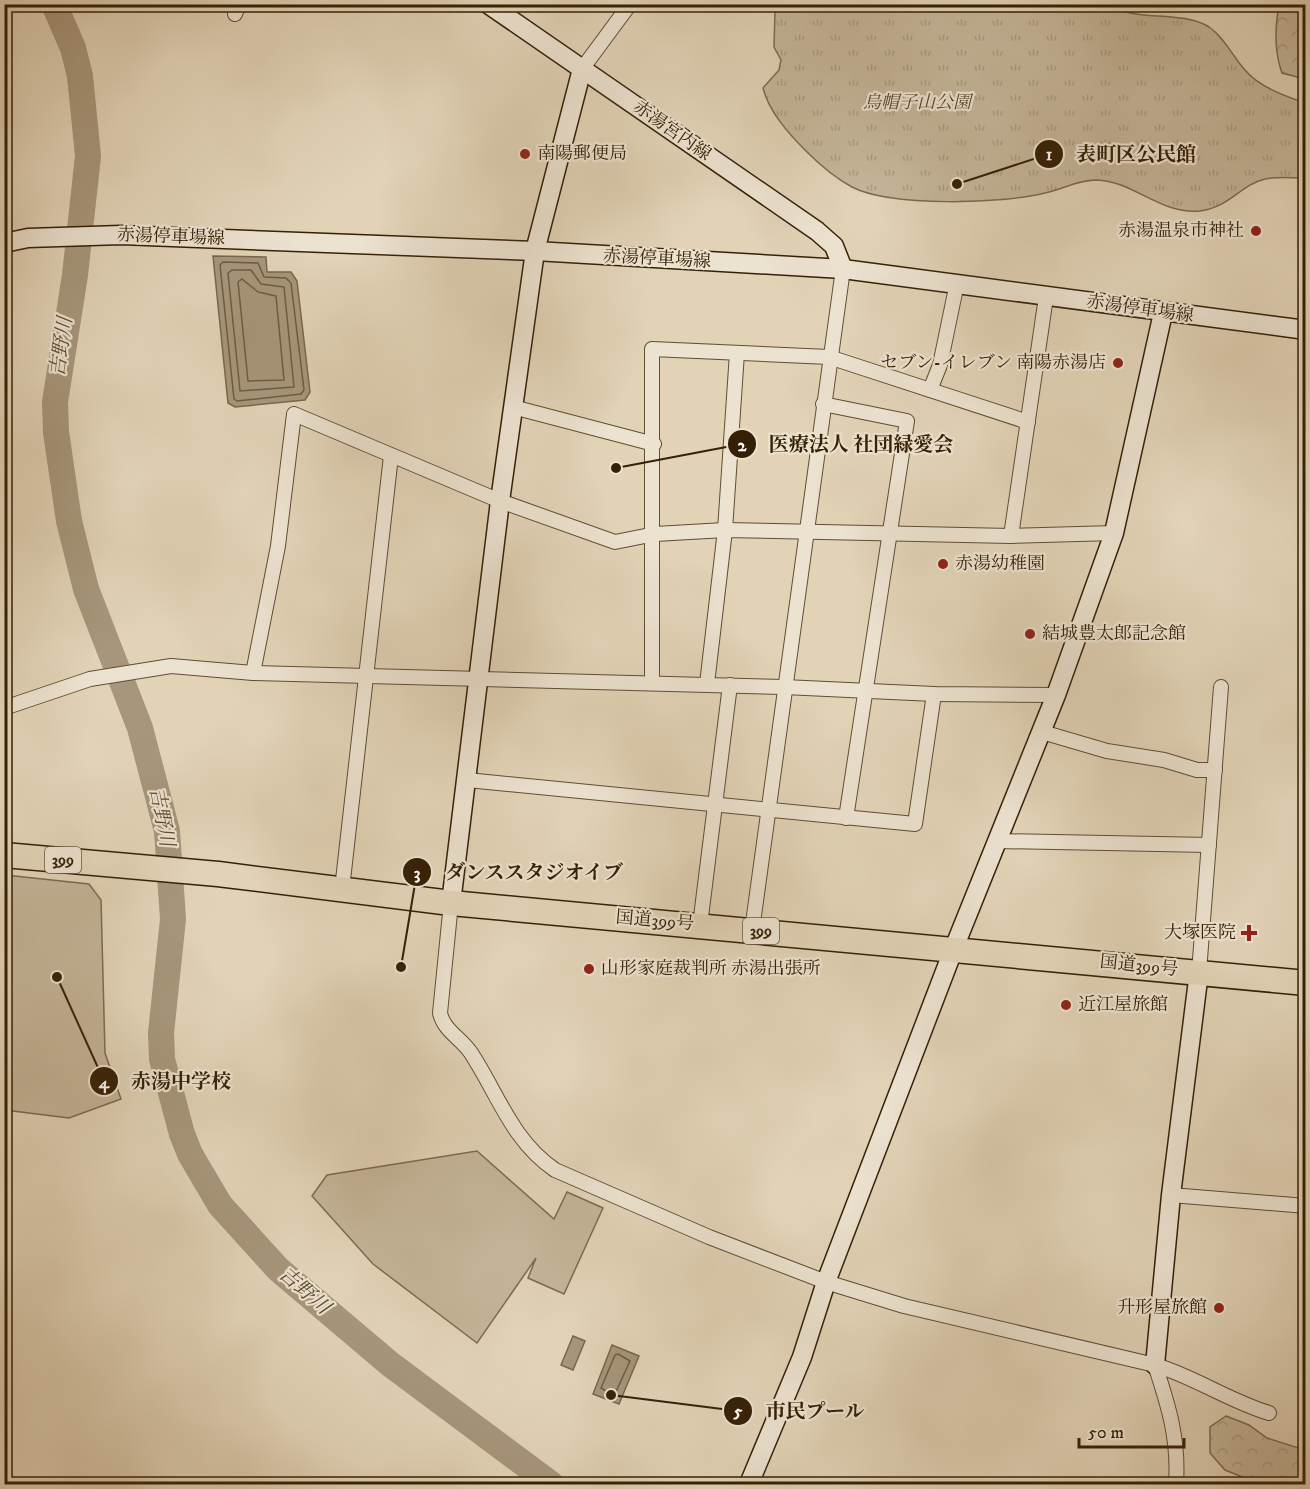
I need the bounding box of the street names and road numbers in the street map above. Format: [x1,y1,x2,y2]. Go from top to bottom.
street label: 赤湯宮内線 [629,96,715,166]
street label: 赤湯停車場線 [117,224,225,250]
street label: 赤湯停車場線 [602,245,712,273]
street label: 赤湯停車場線 [1085,291,1195,327]
road number: 399 [45,847,81,873]
street label: 国道399号 [615,907,695,935]
road number: 399 [743,918,779,944]
street label: 国道399号 [1099,951,1179,981]

